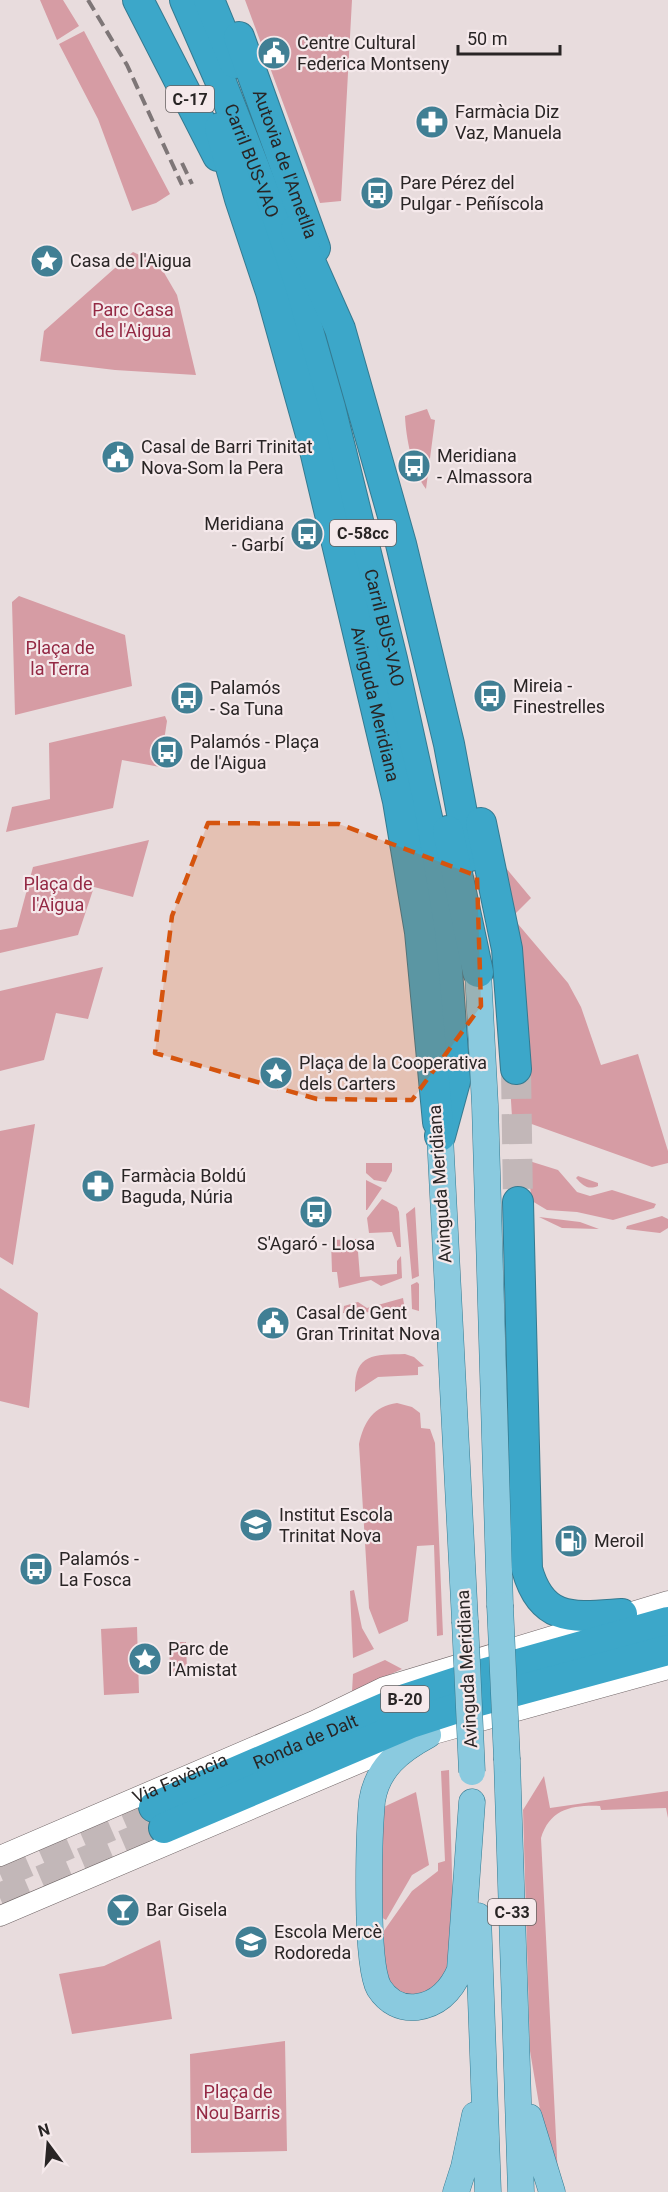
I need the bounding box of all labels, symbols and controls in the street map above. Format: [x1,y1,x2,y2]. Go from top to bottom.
scale bar [458,18,560,56]
text: 50 m [467,28,507,49]
place label: Centre Cultural Federica Montseny [297,32,450,74]
public building icon: Centre Cultural Federica Montseny [256,35,292,71]
road number: C-17 [166,86,214,112]
street label: Autovia de l'Ametlla [249,86,322,241]
street label: Carril BUS-VAO [220,101,284,220]
place label: Farmàcia Diz Vaz, Manuela [455,101,562,143]
pharmacy icon: Farmàcia Diz Vaz, Manuela [414,104,450,140]
place label: Pare Pérez del Pulgar - Peñíscola [400,172,544,214]
bus stop icon: Pare Pérez del Pulgar - Peñíscola [359,175,395,211]
place icon: Casa de l'Aigua [29,243,65,279]
place label: Casa de l'Aigua [70,250,192,271]
park label: Parc Casa de l'Aigua [92,299,174,341]
place label: Casal de Barri Trinitat Nova-Som la Pera [141,436,313,478]
public building icon: Casal de Barri Trinitat Nova-Som la Pera [100,439,136,475]
place label: Meridiana - Almassora [437,445,533,487]
bus stop icon: Meridiana - Almassora [396,448,432,484]
place label: Meridiana - Garbí [204,513,285,555]
bus stop icon: Meridiana - Garbí [289,516,325,552]
road number: C-58cc [330,520,396,546]
street label: Carril BUS-VAO [360,567,409,688]
street label: Avinguda Meridiana [347,624,404,784]
park label: Plaça de la Terra [26,637,94,679]
place label: Mireia - Finestrelles [513,675,605,717]
place label: Palamós - Sa Tuna [210,677,284,719]
bus stop icon: Mireia - Finestrelles [472,678,508,714]
bus stop icon: Palamós - Sa Tuna [169,680,205,716]
place label: Palamós - Plaça de l'Aigua [190,731,319,773]
bus stop icon: Palamós - Plaça de l'Aigua [149,734,185,770]
park label: Plaça de l'Aigua [24,873,92,915]
place label: Plaça de la Cooperativa dels Carters [299,1052,487,1094]
place icon: Plaça de la Cooperativa dels Carters [258,1055,294,1091]
street label: Avinguda Meridiana [423,1104,456,1264]
place label: Farmàcia Boldú Baguda, Núria [121,1165,246,1207]
pharmacy icon: Farmàcia Boldú Baguda, Núria [80,1168,116,1204]
bus stop icon: S'Agaró - Llosa [298,1194,334,1230]
place label: S'Agaró - Llosa [257,1233,375,1254]
place label: Casal de Gent Gran Trinitat Nova [296,1302,440,1344]
public building icon: Casal de Gent Gran Trinitat Nova [255,1305,291,1341]
place label: Institut Escola Trinitat Nova [279,1504,393,1546]
school or university icon: Institut Escola Trinitat Nova [238,1507,274,1543]
fuel station icon: Meroil [553,1523,589,1559]
place label: Meroil [594,1530,644,1551]
place label: Palamós - La Fosca [59,1548,139,1590]
bus stop icon: Palamós - La Fosca [18,1551,54,1587]
street label: Avinguda Meridiana [452,1589,481,1749]
place label: Parc de l'Amistat [168,1638,237,1680]
place icon: Parc de l'Amistat [127,1641,163,1677]
road number: B-20 [381,1686,429,1712]
street label: Ronda de Dalt [250,1710,361,1773]
street label: Via Favència [129,1748,230,1808]
bar icon: Bar Gisela [105,1892,141,1928]
place label: Bar Gisela [146,1899,227,1920]
road number: C-33 [488,1899,536,1925]
place label: Escola Mercè Rodoreda [274,1921,382,1963]
school or university icon: Escola Mercè Rodoreda [233,1924,269,1960]
park label: Plaça de Nou Barris [196,2081,280,2123]
north arrow [18,2114,78,2174]
text: N [36,2119,52,2141]

